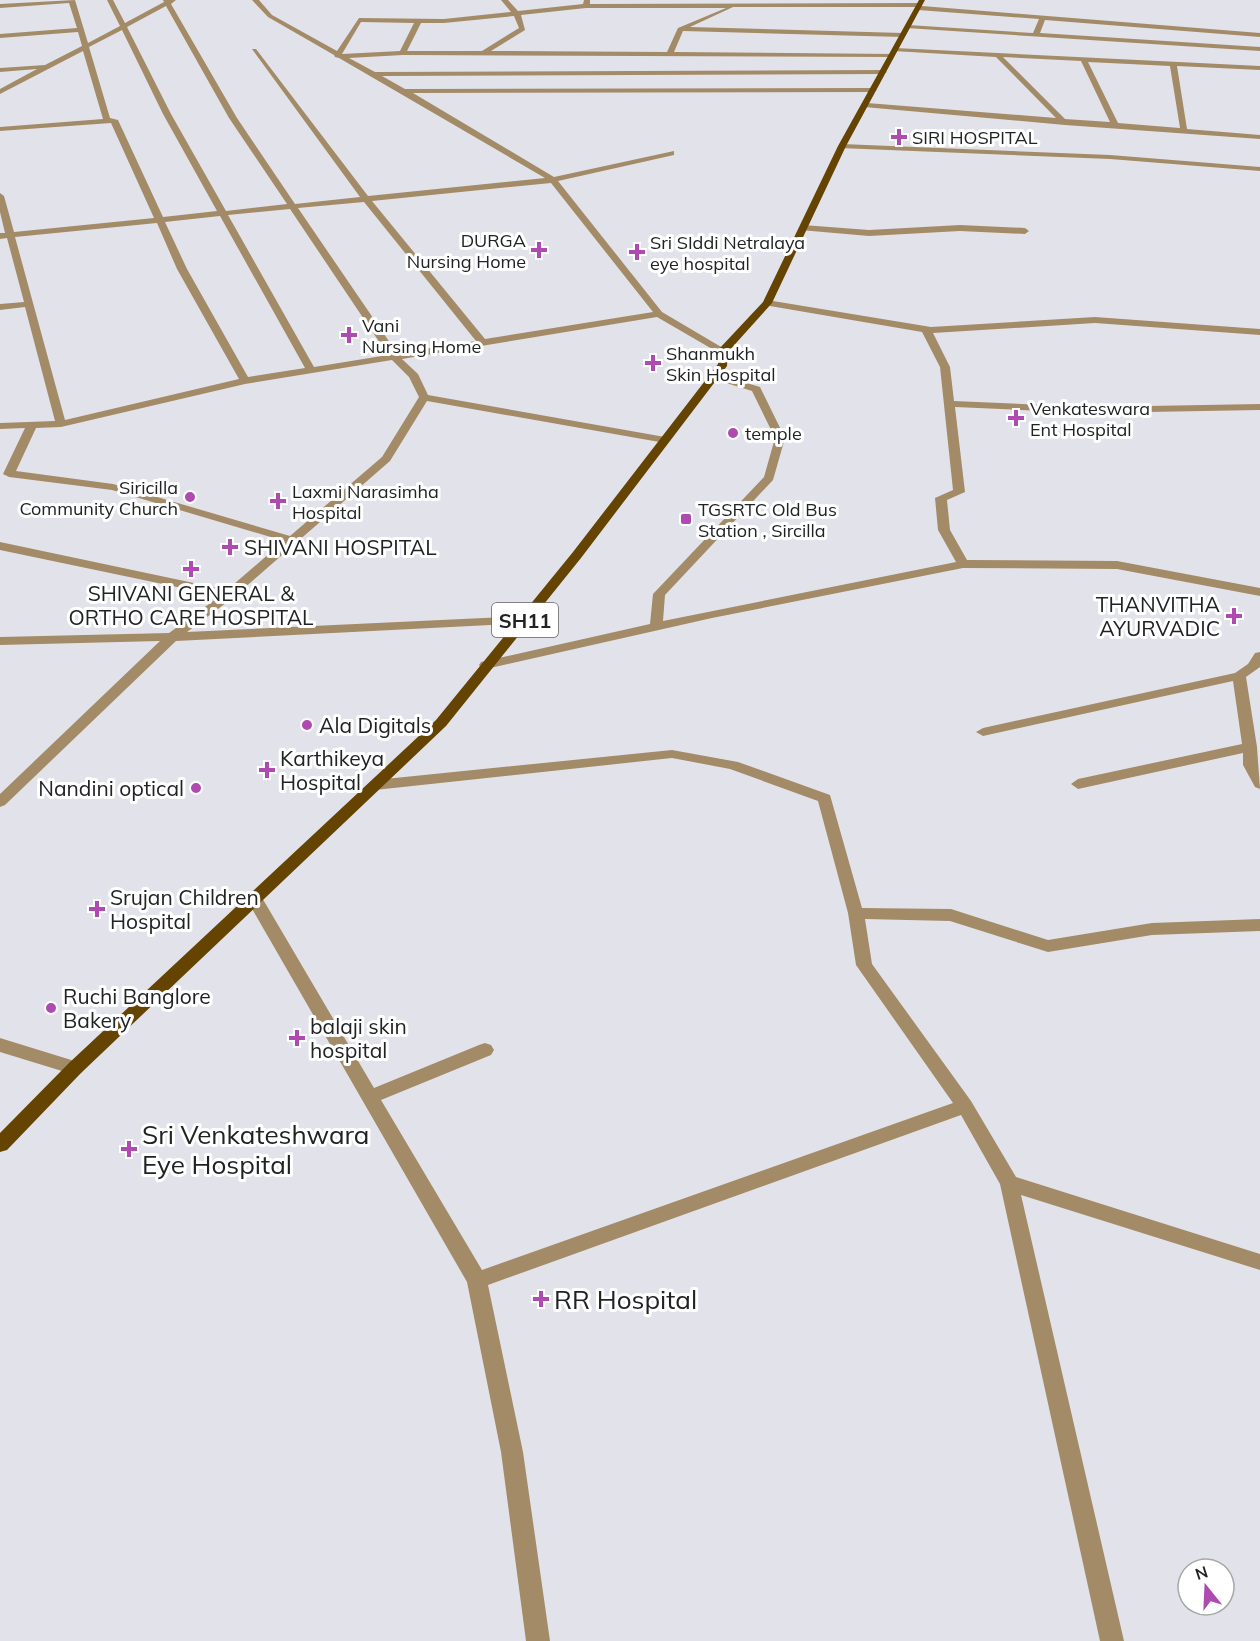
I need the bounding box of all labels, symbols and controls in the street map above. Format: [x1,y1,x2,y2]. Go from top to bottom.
place label: SIRI HOSPITAL [912,126,1038,149]
marker: SIRI HOSPITAL [890,128,908,146]
place label: DURGA Nursing Home [407,229,526,273]
place label: Sri SIddi Netralaya eye hospital [650,231,805,275]
marker: DURGA Nursing Home [530,241,548,259]
marker: Sri SIddi Netralaya eye hospital [628,243,646,261]
place label: Vani Nursing Home [362,314,481,358]
marker: Vani Nursing Home [340,326,358,344]
place label: Shanmukh Skin Hospital [666,342,775,386]
marker: Shanmukh Skin Hospital [644,354,662,372]
place label: Venkateswara Ent Hospital [1030,397,1150,441]
marker: Venkateswara Ent Hospital [1007,409,1025,427]
place label: temple [745,422,802,445]
marker: temple [726,426,740,440]
place label: Siricilla Community Church [19,476,178,520]
place label: Laxmi Narasimha Hospital [292,480,439,524]
marker: Siricilla Community Church [183,490,197,504]
marker: Laxmi Narasimha Hospital [269,492,287,510]
place label: TGSRTC Old Bus Station , Sircilla [698,498,837,542]
marker: TGSRTC Old Bus Station , Sircilla [679,512,693,526]
place label: SHIVANI HOSPITAL [244,534,437,560]
marker: SHIVANI HOSPITAL [221,538,239,556]
marker: SHIVANI GENERAL & ORTHO CARE HOSPITAL [182,560,200,578]
place label: SHIVANI GENERAL & ORTHO CARE HOSPITAL [68,580,314,630]
place label: THANVITHA AYURVADIC [1096,591,1221,641]
road number: SH11 [492,603,558,637]
marker: THANVITHA AYURVADIC [1225,607,1243,625]
place label: Ala Digitals [319,712,431,738]
marker: Ala Digitals [300,718,314,732]
place label: Karthikeya Hospital [280,745,384,795]
marker: Karthikeya Hospital [258,761,276,779]
place label: Nandini optical [38,775,184,801]
marker: Nandini optical [189,781,203,795]
place label: Srujan Children Hospital [110,884,259,934]
marker: Srujan Children Hospital [88,900,106,918]
place label: Ruchi Banglore Bakery [63,983,211,1033]
marker: Ruchi Banglore Bakery [44,1001,58,1015]
place label: balaji skin hospital [310,1013,407,1063]
marker: balaji skin hospital [288,1029,306,1047]
place label: Sri Venkateshwara Eye Hospital [142,1118,369,1181]
marker: Sri Venkateshwara Eye Hospital [120,1140,138,1158]
place label: RR Hospital [554,1283,697,1316]
marker: RR Hospital [532,1290,550,1308]
north arrow [1176,1557,1236,1617]
text: N [1193,1561,1210,1584]

